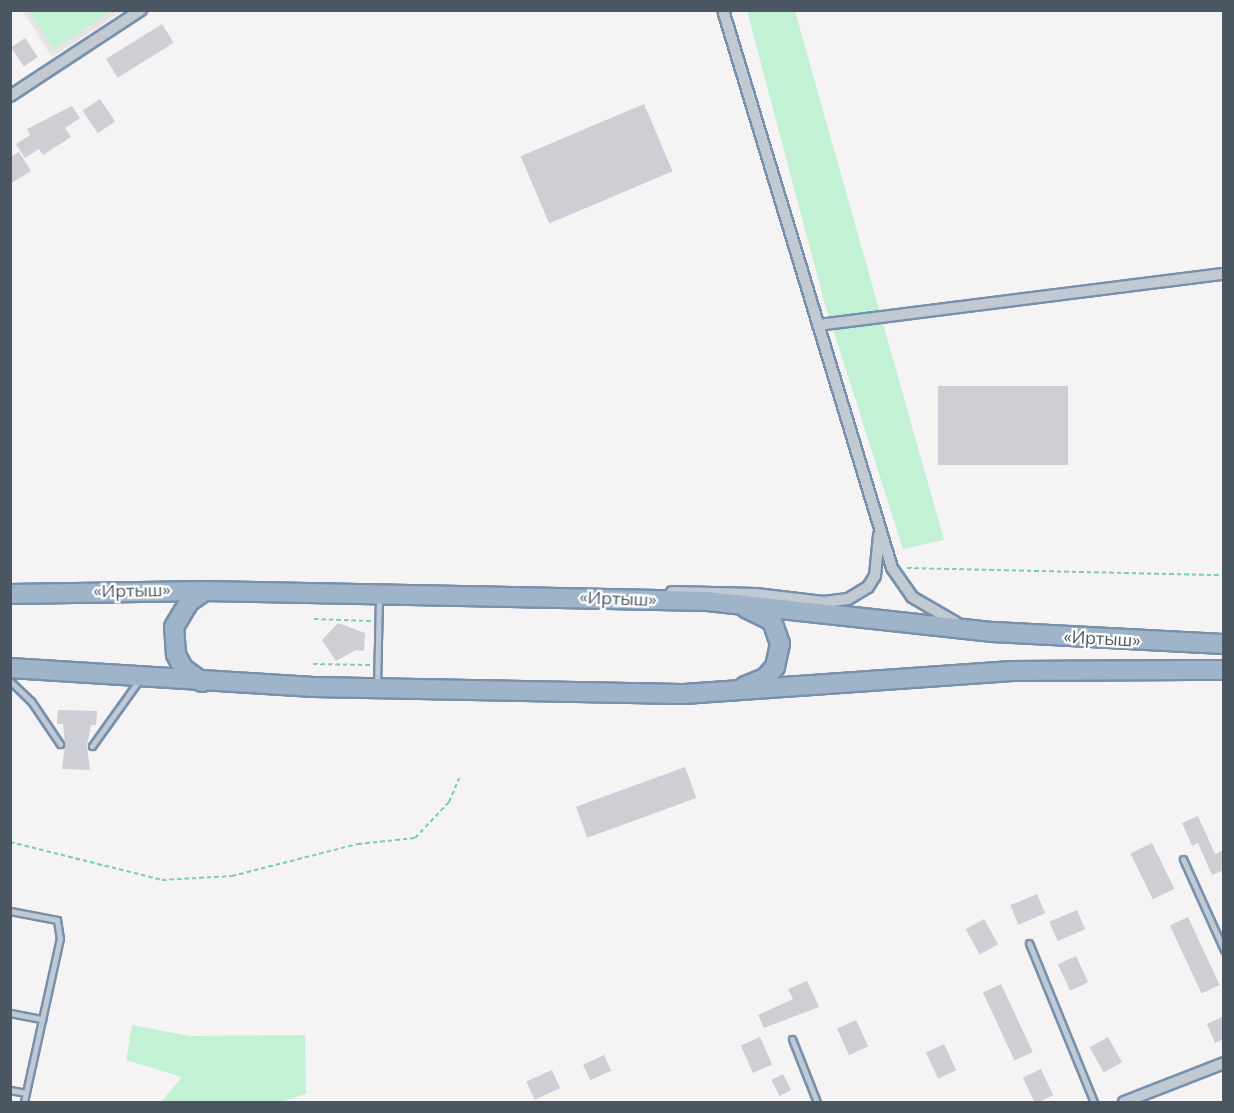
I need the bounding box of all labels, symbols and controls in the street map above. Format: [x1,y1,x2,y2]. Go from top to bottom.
street label: «Иртыш» [93,580,171,602]
street label: «Иртыш» [579,587,657,611]
street label: «Иртыш» [1063,626,1141,652]

